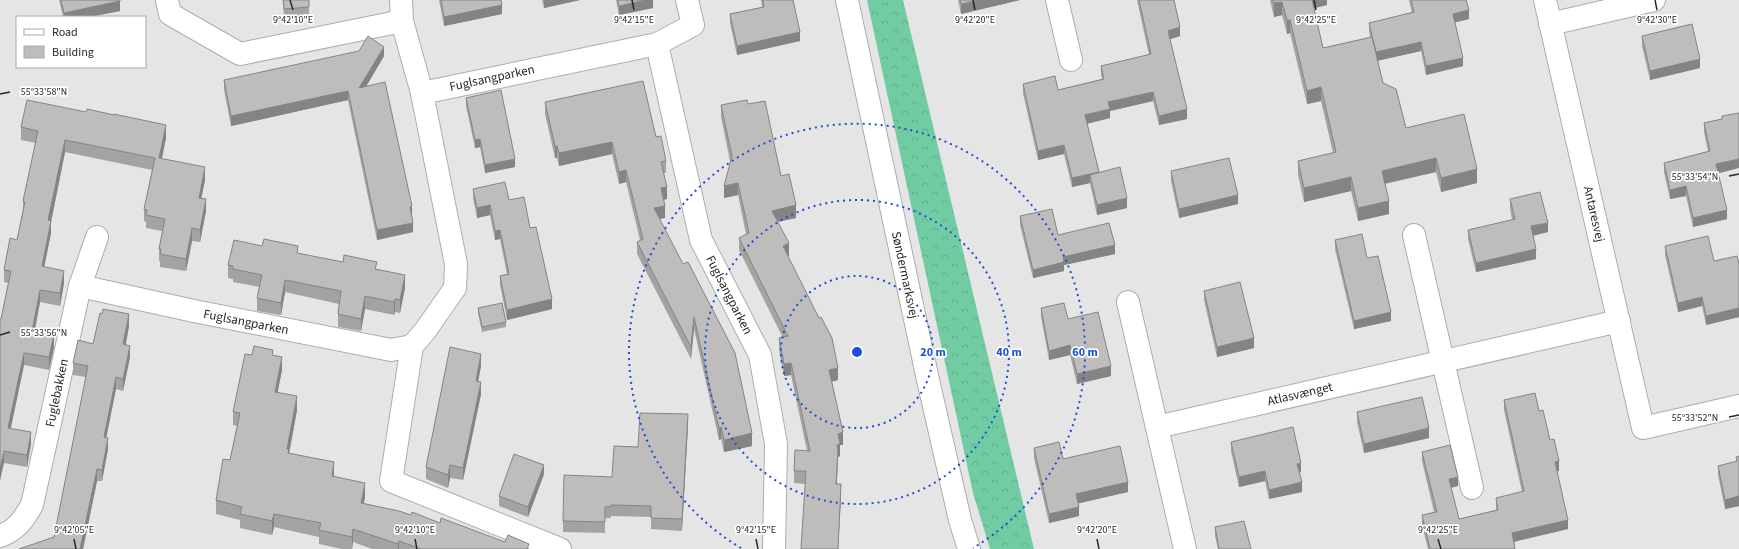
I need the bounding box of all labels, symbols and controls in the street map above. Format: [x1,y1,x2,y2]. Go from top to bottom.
text: 9°42'10"E [273,13,313,27]
text: 9°42'15"E [614,13,654,27]
text: 9°42'20"E [955,13,995,27]
text: 9°42'25"E [1296,13,1336,27]
text: 9°42'30"E [1637,13,1677,27]
legend [16,16,146,68]
text: Road [52,24,78,41]
text: Building [52,44,94,61]
street label: Fuglsangparken [448,60,536,96]
text: 55°33'58"N [21,85,67,99]
text: 55°33'54"N [1672,170,1718,184]
street label: Antaresvej [1579,184,1609,244]
street label: Søndermarksvej [887,230,923,320]
street label: Fuglsangparken [701,252,757,338]
street label: Fuglsangparken [202,305,290,339]
text: 55°33'56"N [21,326,67,340]
text: 20 m [920,344,946,361]
text: 40 m [996,344,1022,361]
text: 60 m [1072,344,1098,361]
centre of rings [850,345,864,359]
street label: Fuglebakken [41,357,73,429]
street label: Atlasvænget [1265,378,1335,410]
text: 55°33'52"N [1672,411,1718,425]
text: 9°42'05"E [54,523,94,537]
text: 9°42'10"E [395,523,435,537]
text: 9°42'15"E [736,523,776,537]
text: 9°42'20"E [1077,523,1117,537]
text: 9°42'25"E [1418,523,1458,537]

